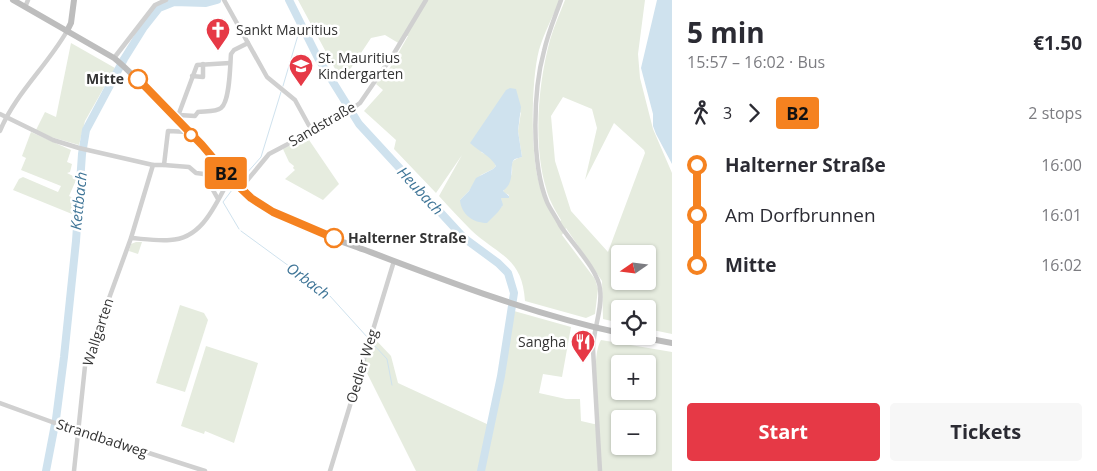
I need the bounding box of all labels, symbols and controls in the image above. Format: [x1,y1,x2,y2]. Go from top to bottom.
text: 5 min [687,13,765,51]
church icon: Sankt Mauritius [205,17,231,51]
place label: Sankt Mauritius [236,20,338,39]
text: €1.50 [1033,30,1082,56]
place label: St. Mauritius Kindergarten [318,48,403,83]
text: 15:57 – 16:02 · Bus [687,51,825,73]
school or university icon: St. Mauritius Kindergarten [288,53,314,87]
place label: Mitte [86,69,124,88]
marker: Mitte [128,69,148,89]
street label: Sandstraße [285,97,359,150]
icon: walk [687,99,715,127]
icon: forward [740,99,768,127]
text: B2 [786,101,809,125]
text: 3 [723,102,732,124]
text: 2 stops [1028,102,1082,124]
unlabelled marker [184,128,198,142]
text: Halterner Straße [725,152,886,178]
text: 16:00 [1041,154,1082,176]
line badge: B2 [204,157,248,189]
text: B2 [215,161,237,185]
water label: Heubach [393,162,448,219]
water label: Kettbach [65,171,91,231]
text: Am Dorfbrunnen [725,202,876,228]
text: 16:01 [1041,204,1082,226]
marker: Halterner Straße [324,228,344,248]
place label: Halterner Straße [348,228,466,247]
north arrow [611,245,656,290]
map controls [611,245,656,455]
text: Mitte [725,252,776,278]
text: 16:02 [1041,254,1082,276]
water label: Orbach [283,257,334,303]
street label: Wallgarten [78,295,117,368]
button: locate [611,300,656,345]
street label: Oedler Weg [341,326,382,405]
restaurant icon: Sangha [570,329,596,363]
place label: Sangha [518,332,566,351]
button: + [611,355,656,400]
button: Start [687,403,880,461]
button: Tickets [890,403,1082,461]
button: − [611,410,656,455]
street label: Strandbadweg [54,414,150,461]

